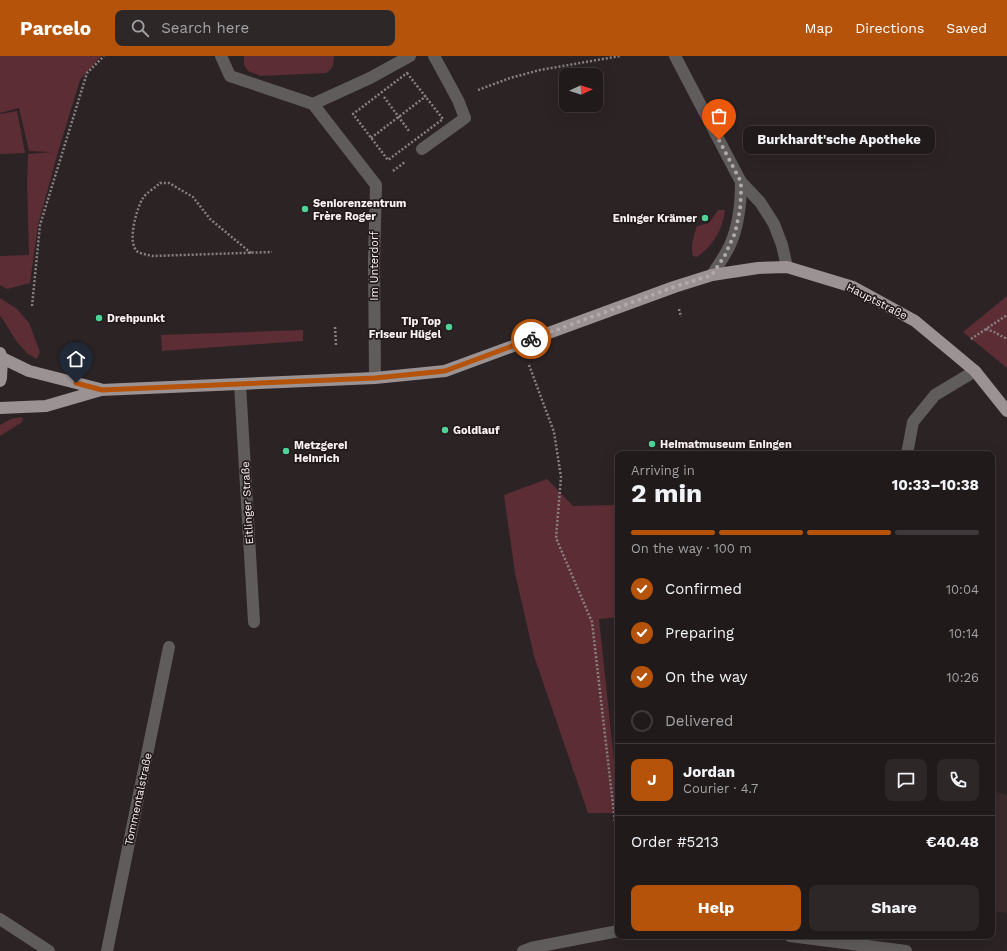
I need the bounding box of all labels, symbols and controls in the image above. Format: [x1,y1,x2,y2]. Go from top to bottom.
search box [115,10,395,46]
text: Parcelo [20,17,91,40]
icon: search [129,17,151,39]
text: Search here [161,19,249,37]
text: Map [805,20,833,36]
text: Directions [855,20,924,36]
text: Saved [946,20,987,36]
north arrow [559,68,603,112]
map controls [559,68,603,112]
pin [702,99,736,140]
icon: bag [708,105,730,127]
callout: Burkhardt'sche Apotheke [743,126,935,154]
text: Burkhardt'sche Apotheke [757,132,921,147]
place label: Seniorenzentrum Frère Roger [313,197,406,223]
marker: Seniorenzentrum Frère Roger [300,204,310,214]
place label: Eninger Krämer [613,212,697,225]
marker: Eninger Krämer [700,213,710,223]
street label: Im Unterdorf [368,231,381,301]
street label: Hauptstraße [844,281,909,322]
place label: Drehpunkt [107,312,165,325]
marker: Drehpunkt [94,313,104,323]
place label: Tip Top Friseur Hügel [369,315,441,341]
courier [511,319,551,359]
marker: Tip Top Friseur Hügel [444,322,454,332]
icon: bike [520,328,542,350]
pin [59,342,93,383]
icon: home [65,348,87,370]
place label: Goldlauf [453,424,500,437]
marker: Goldlauf [440,425,450,435]
place label: Heimatmuseum Eningen [660,438,792,451]
place label: Metzgerei Heinrich [294,439,348,465]
marker: Heimatmuseum Eningen [647,439,657,449]
marker: Metzgerei Heinrich [281,446,291,456]
street label: Eitlinger Straße [239,461,256,545]
text: Arriving in [631,463,695,478]
text: 10:33–10:38 [892,476,979,494]
text: 2 min [631,478,702,508]
text: On the way · 100 m [631,541,752,556]
icon: check [631,578,653,600]
text: Confirmed [665,580,742,598]
text: 10:04 [946,582,979,597]
icon: check [631,622,653,644]
text: Preparing [665,624,734,642]
text: 10:14 [949,626,979,641]
icon: check [631,666,653,688]
text: On the way [665,668,747,686]
text: 10:26 [947,670,979,685]
text: Delivered [665,712,733,730]
street label: Tommentalstraße [122,752,155,847]
button: chat [885,759,927,801]
button: phone [937,759,979,801]
text: Jordan [683,763,735,781]
text: J [647,771,657,789]
text: Courier · 4.7 [683,781,758,796]
text: Order #5213 [631,833,719,851]
text: €40.48 [926,833,979,851]
button: Help [631,885,801,931]
button: Share [809,885,979,931]

